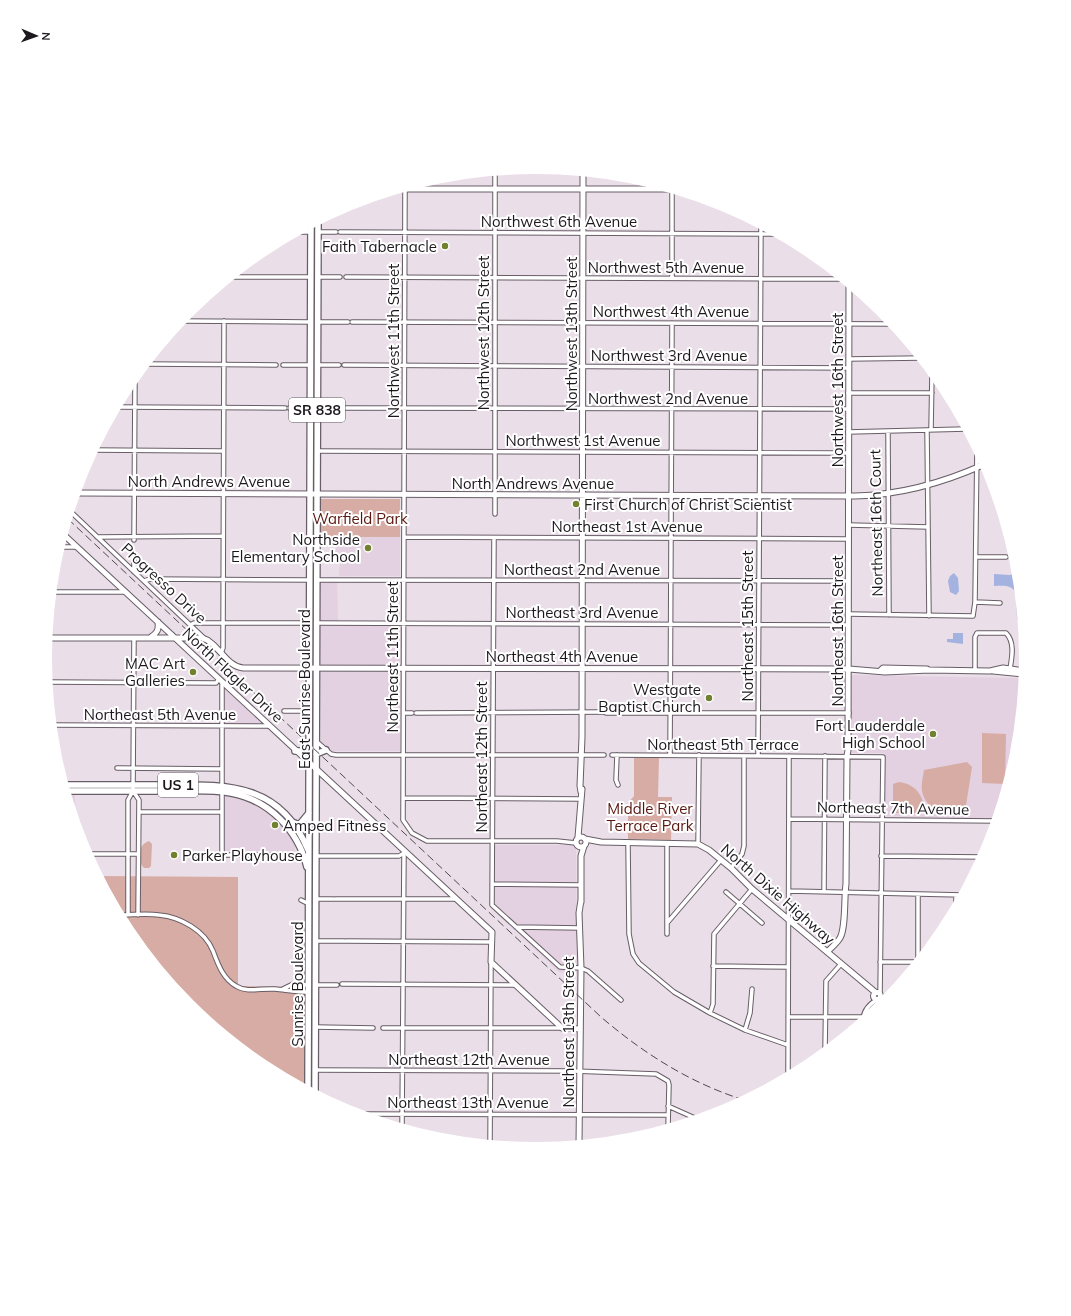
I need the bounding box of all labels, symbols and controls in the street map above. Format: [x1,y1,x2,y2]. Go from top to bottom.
north arrow [16,16,56,56]
text: N [39,32,53,41]
street label: Northwest 6th Avenue [481,212,637,231]
place label: Faith Tabernacle [322,237,437,256]
marker: Faith Tabernacle [440,241,450,251]
street label: Northwest 12th Street [474,256,493,410]
street label: Northwest 13th Street [562,257,581,411]
street label: Northwest 5th Avenue [588,258,744,277]
street label: Northwest 11th Street [384,264,403,418]
street label: Northwest 4th Avenue [593,302,749,321]
street label: Northwest 16th Street [828,313,847,467]
street label: Northwest 3rd Avenue [591,346,747,365]
street label: Northwest 2nd Avenue [588,389,748,408]
road number: SR 838 [289,398,345,422]
street label: Northwest 1st Avenue [506,431,660,450]
street label: Northeast 16th Court [865,449,887,597]
street label: North Andrews Avenue [128,472,290,491]
street label: North Andrews Avenue [452,474,614,493]
place label: First Church of Christ Scientist [584,495,792,514]
marker: First Church of Christ Scientist [571,499,581,509]
park label: Warfield Park [312,509,408,528]
street label: Northeast 1st Avenue [551,517,703,536]
place label: Northside Elementary School [231,530,360,566]
street label: Progresso Drive [117,539,211,627]
marker: Northside Elementary School [363,543,373,553]
street label: Northeast 15th Street [738,551,757,701]
street label: Northeast 16th Street [828,556,847,706]
street label: Northeast 2nd Avenue [504,560,660,579]
street label: Northeast 11th Street [383,582,402,732]
street label: Northeast 3rd Avenue [506,603,658,622]
street label: East Sunrise Boulevard [295,609,314,769]
street label: North Flagler Drive [179,623,287,727]
street label: Northeast 4th Avenue [486,647,638,666]
place label: MAC Art Galleries [125,654,185,690]
marker: MAC Art Galleries [188,667,198,677]
place label: Westgate Baptist Church [598,680,701,716]
street label: Northeast 12th Street [472,682,491,832]
marker: Westgate Baptist Church [704,693,714,703]
street label: Northeast 5th Avenue [84,705,236,724]
place label: Fort Lauderdale High School [815,716,925,752]
marker: Fort Lauderdale High School [928,729,938,739]
street label: Northeast 5th Terrace [647,735,799,754]
road number: US 1 [158,773,198,797]
street label: Northeast 7th Avenue [817,797,969,819]
park label: Middle River Terrace Park [607,799,694,835]
place label: Amped Fitness [283,816,386,835]
marker: Amped Fitness [270,820,280,830]
street label: North Dixie Highway [717,839,839,949]
place label: Parker Playhouse [182,846,303,865]
marker: Parker Playhouse [169,850,179,860]
street label: Sunrise Boulevard [288,921,307,1047]
street label: Northeast 13th Street [559,957,578,1107]
street label: Northeast 12th Avenue [388,1050,550,1069]
street label: Northeast 13th Avenue [387,1093,549,1112]

